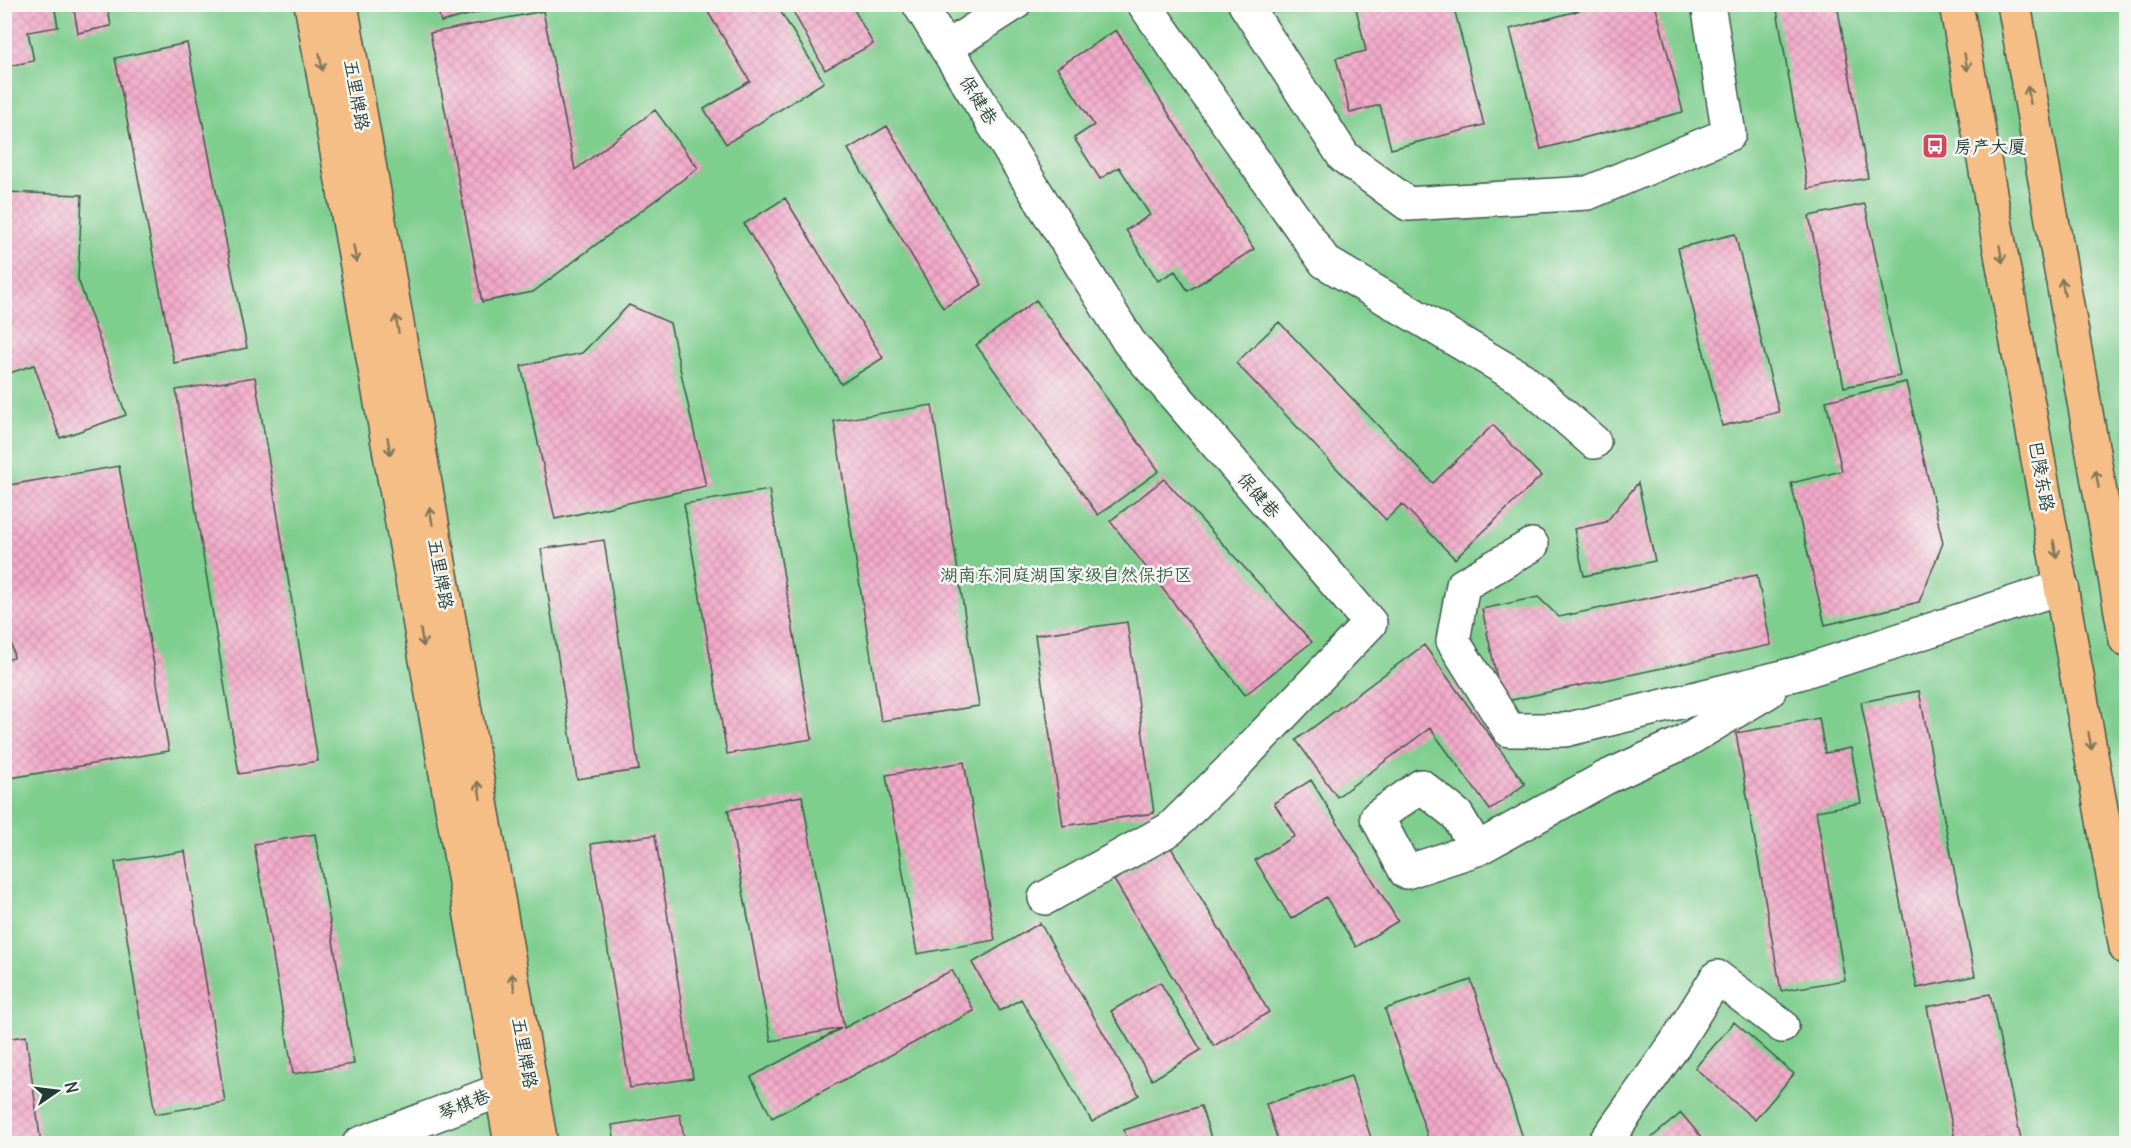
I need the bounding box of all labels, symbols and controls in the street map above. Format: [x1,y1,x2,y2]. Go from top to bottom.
one-way arrow [316,52,327,71]
one-way arrow [1961,52,1972,71]
street label: 五里牌路 [339,58,375,132]
street label: 保健巷 [955,71,1003,129]
one-way arrow [2024,86,2035,106]
bus stop icon: 房产大厦 [1920,131,1950,161]
place label: 房产大厦 [1954,135,2026,158]
one-way arrow [350,244,361,264]
one-way arrow [1996,244,2007,263]
one-way arrow [2057,278,2068,298]
one-way arrow [391,314,402,334]
one-way arrow [383,436,394,456]
street label: 巴陵东路 [2024,439,2060,513]
street label: 保健巷 [1233,467,1285,523]
one-way arrow [2091,470,2102,490]
one-way arrow [425,506,436,526]
street label: 五里牌路 [423,537,459,611]
one-way arrow [2050,539,2061,558]
park label: 湖南东洞庭湖国家级自然保护区 [940,563,1192,586]
one-way arrow [417,628,428,648]
one-way arrow [2084,731,2095,750]
one-way arrow [473,781,484,801]
one-way arrow [507,973,518,993]
street label: 五里牌路 [507,1016,543,1090]
north arrow [27,1061,87,1121]
text: N [61,1080,83,1095]
street label: 琴棋巷 [435,1084,493,1124]

